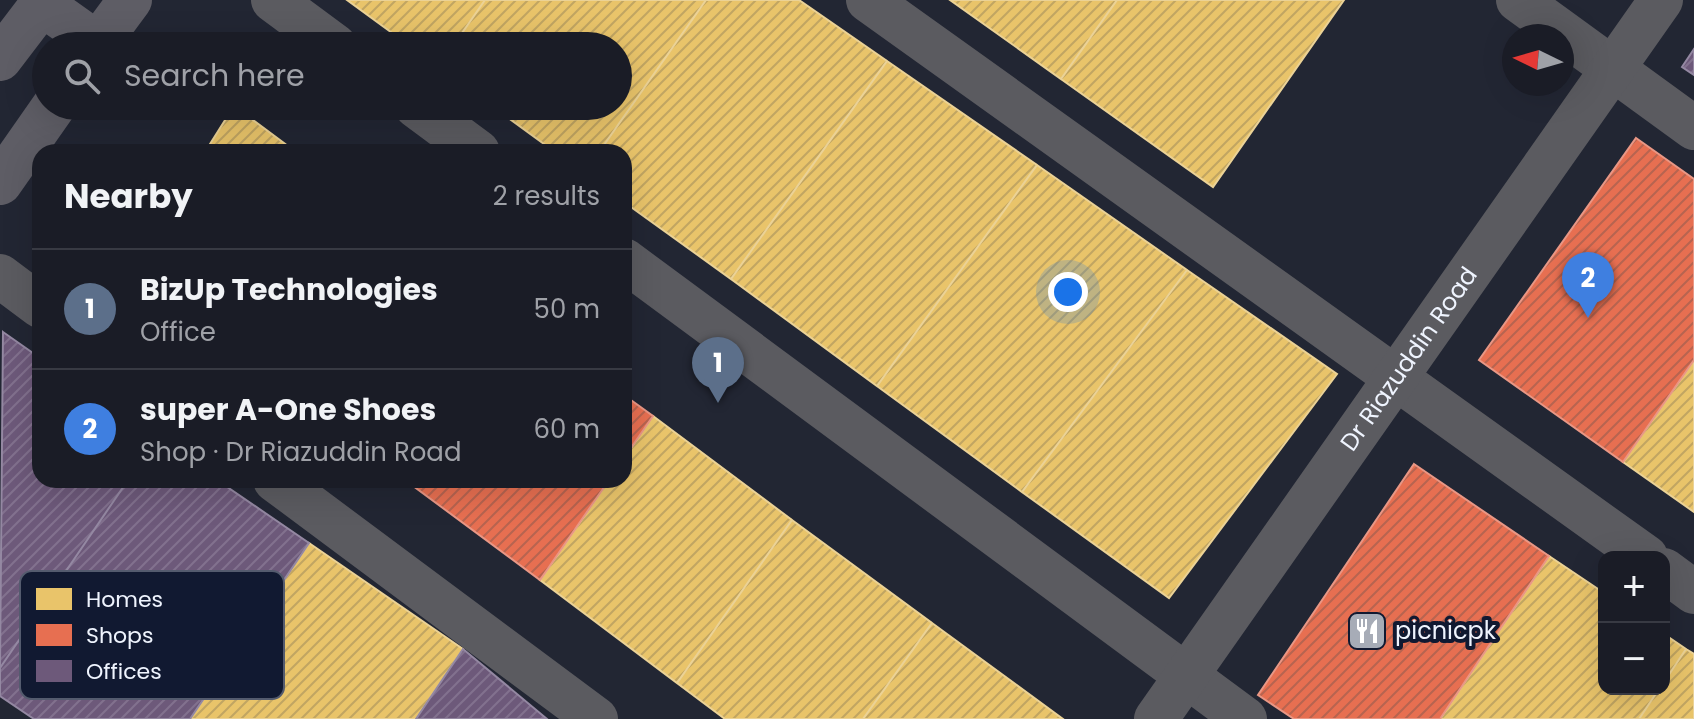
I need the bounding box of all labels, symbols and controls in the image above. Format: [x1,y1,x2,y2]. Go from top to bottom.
north arrow [1502,24,1574,96]
search box [32,32,632,120]
icon: search [60,54,104,98]
text: Search here [124,54,305,97]
text: Nearby [64,172,193,220]
text: 2 results [493,178,600,214]
pin: 2 [1562,252,1614,318]
street label: Dr Riazuddin Road [1332,260,1485,457]
text: BizUp Technologies [140,268,438,311]
your location [1048,272,1088,312]
text: 1 [85,291,95,327]
text: 50 m [534,291,600,327]
text: Office [140,314,216,350]
pin: 1 [692,337,744,403]
text: super A-One Shoes [140,388,436,431]
text: 2 [83,411,97,447]
text: 60 m [533,411,600,447]
text: Shop · Dr Riazuddin Road [140,434,462,470]
map controls [1598,551,1670,695]
button: + [1598,551,1670,623]
legend [20,571,284,699]
text: Homes [86,584,163,615]
restaurant icon: picnicpk [1346,610,1388,652]
place label: picnicpk [1395,614,1497,647]
text: Shops [86,620,153,651]
button: − [1598,623,1670,695]
text: Offices [86,656,162,687]

